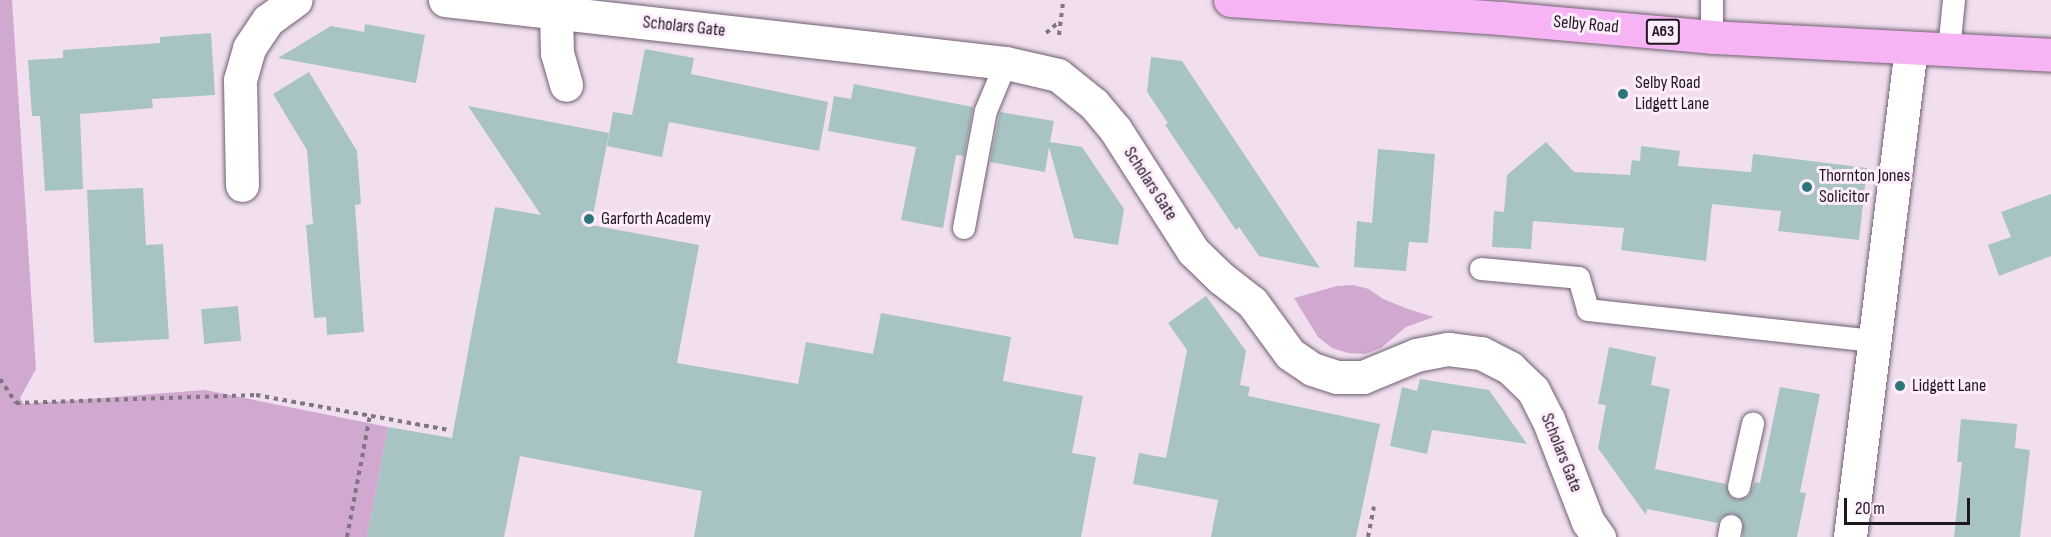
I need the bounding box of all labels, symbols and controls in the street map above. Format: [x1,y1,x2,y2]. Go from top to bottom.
street label: Selby Road [1552,11,1620,39]
street label: Scholars Gate [642,12,726,42]
road number: A63 [1645,19,1681,45]
place label: Selby Road Lidgett Lane [1635,73,1709,116]
marker: Selby Road Lidgett Lane [1616,87,1630,101]
street label: Scholars Gate [1118,143,1182,225]
place label: Thornton Jones Solicitor [1819,166,1910,208]
marker: Thornton Jones Solicitor [1800,180,1814,194]
place label: Garforth Academy [601,208,711,230]
marker: Garforth Academy [582,212,596,226]
place label: Lidgett Lane [1912,375,1986,397]
marker: Lidgett Lane [1893,379,1907,393]
street label: Scholars Gate [1535,410,1587,496]
scale bar [1847,486,1973,524]
text: 20 m [1855,498,1885,519]

